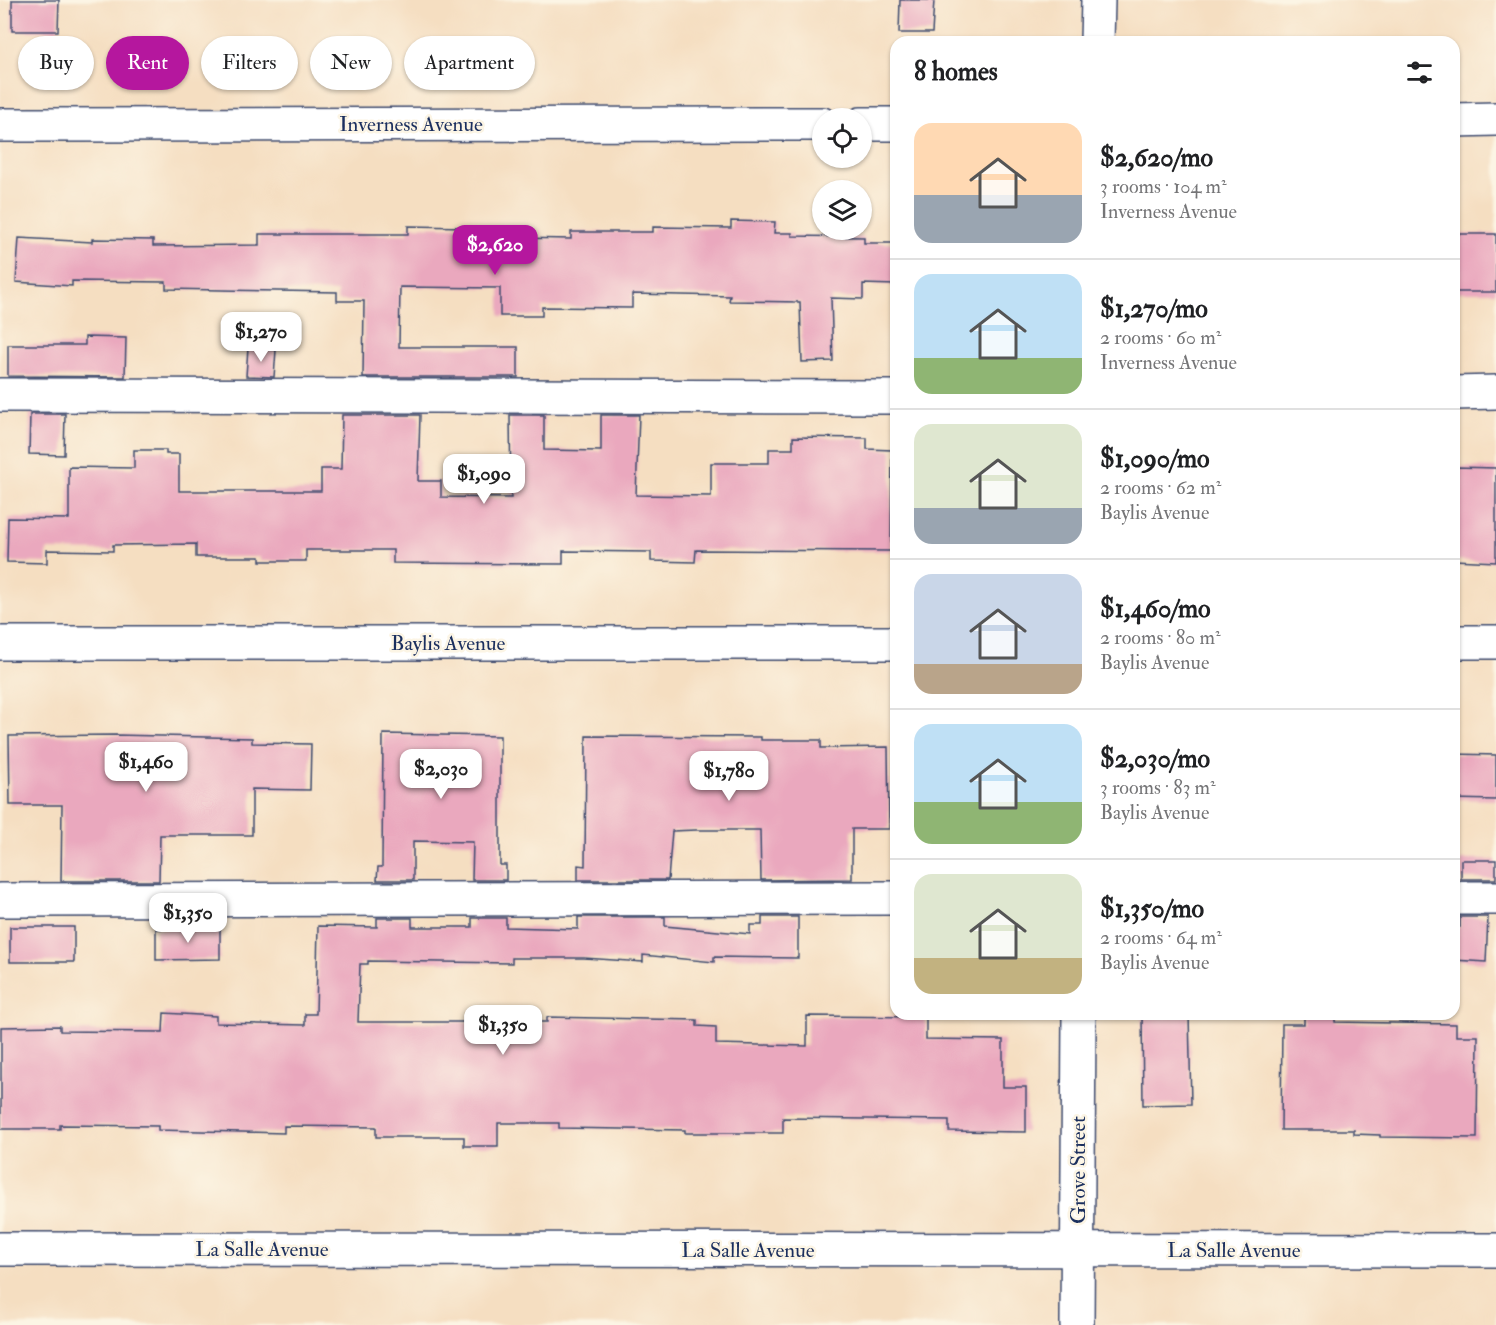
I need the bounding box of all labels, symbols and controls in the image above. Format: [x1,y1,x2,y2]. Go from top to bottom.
chip: Buy [18,36,94,90]
chip: Rent [106,36,189,90]
chip: Filters [201,36,298,90]
chip: New [310,36,392,90]
chip: Apartment [404,36,535,90]
text: 8 homes [914,56,998,88]
icon: filters [1403,56,1436,89]
map controls [812,108,872,240]
button: locate [812,108,872,168]
street label: Inverness Avenue [339,111,483,138]
text: $2,620/mo [1100,142,1213,174]
icon: home [962,147,1034,219]
text: 3 rooms · 104 m² [1100,174,1227,199]
button: layers [812,180,872,240]
text: Inverness Avenue [1100,199,1237,224]
pin: $2,620 [446,225,544,276]
text: $2,620 [467,232,523,257]
text: $1,270/mo [1100,293,1208,325]
icon: home [962,298,1034,370]
pin: $1,270 [212,312,310,363]
text: $1,270 [235,319,287,344]
text: 2 rooms · 60 m² [1100,325,1221,350]
text: Inverness Avenue [1100,350,1237,375]
text: $1,090/mo [1100,443,1210,475]
icon: home [962,448,1034,520]
pin: $1,090 [435,454,533,505]
text: $1,090 [457,461,511,486]
text: 2 rooms · 62 m² [1100,475,1221,500]
text: Baylis Avenue [1100,500,1209,525]
text: $1,460/mo [1100,593,1211,625]
icon: home [962,598,1034,670]
text: 2 rooms · 80 m² [1100,625,1221,650]
street label: Baylis Avenue [391,630,506,657]
text: Baylis Avenue [1100,650,1209,675]
pin: $1,460 [97,742,195,793]
text: $2,030/mo [1100,743,1210,775]
icon: home [962,748,1034,820]
text: $1,460 [119,749,173,774]
pin: $2,030 [392,749,490,800]
pin: $1,780 [680,751,778,802]
text: $2,030 [414,756,468,781]
text: $1,780 [703,758,755,783]
text: 3 rooms · 83 m² [1100,775,1216,800]
text: Baylis Avenue [1100,800,1209,825]
pin: $1,350 [139,893,237,944]
text: $1,350/mo [1100,893,1204,925]
icon: home [962,898,1034,970]
text: $1,350 [163,900,213,925]
text: 2 rooms · 64 m² [1100,925,1222,950]
text: Baylis Avenue [1100,950,1209,975]
pin: $1,350 [454,1005,552,1056]
text: $1,350 [478,1012,528,1037]
street label: Grove Street [1065,1116,1092,1224]
street label: La Salle Avenue [195,1236,329,1263]
street label: La Salle Avenue [681,1237,815,1264]
street label: La Salle Avenue [1167,1237,1301,1264]

